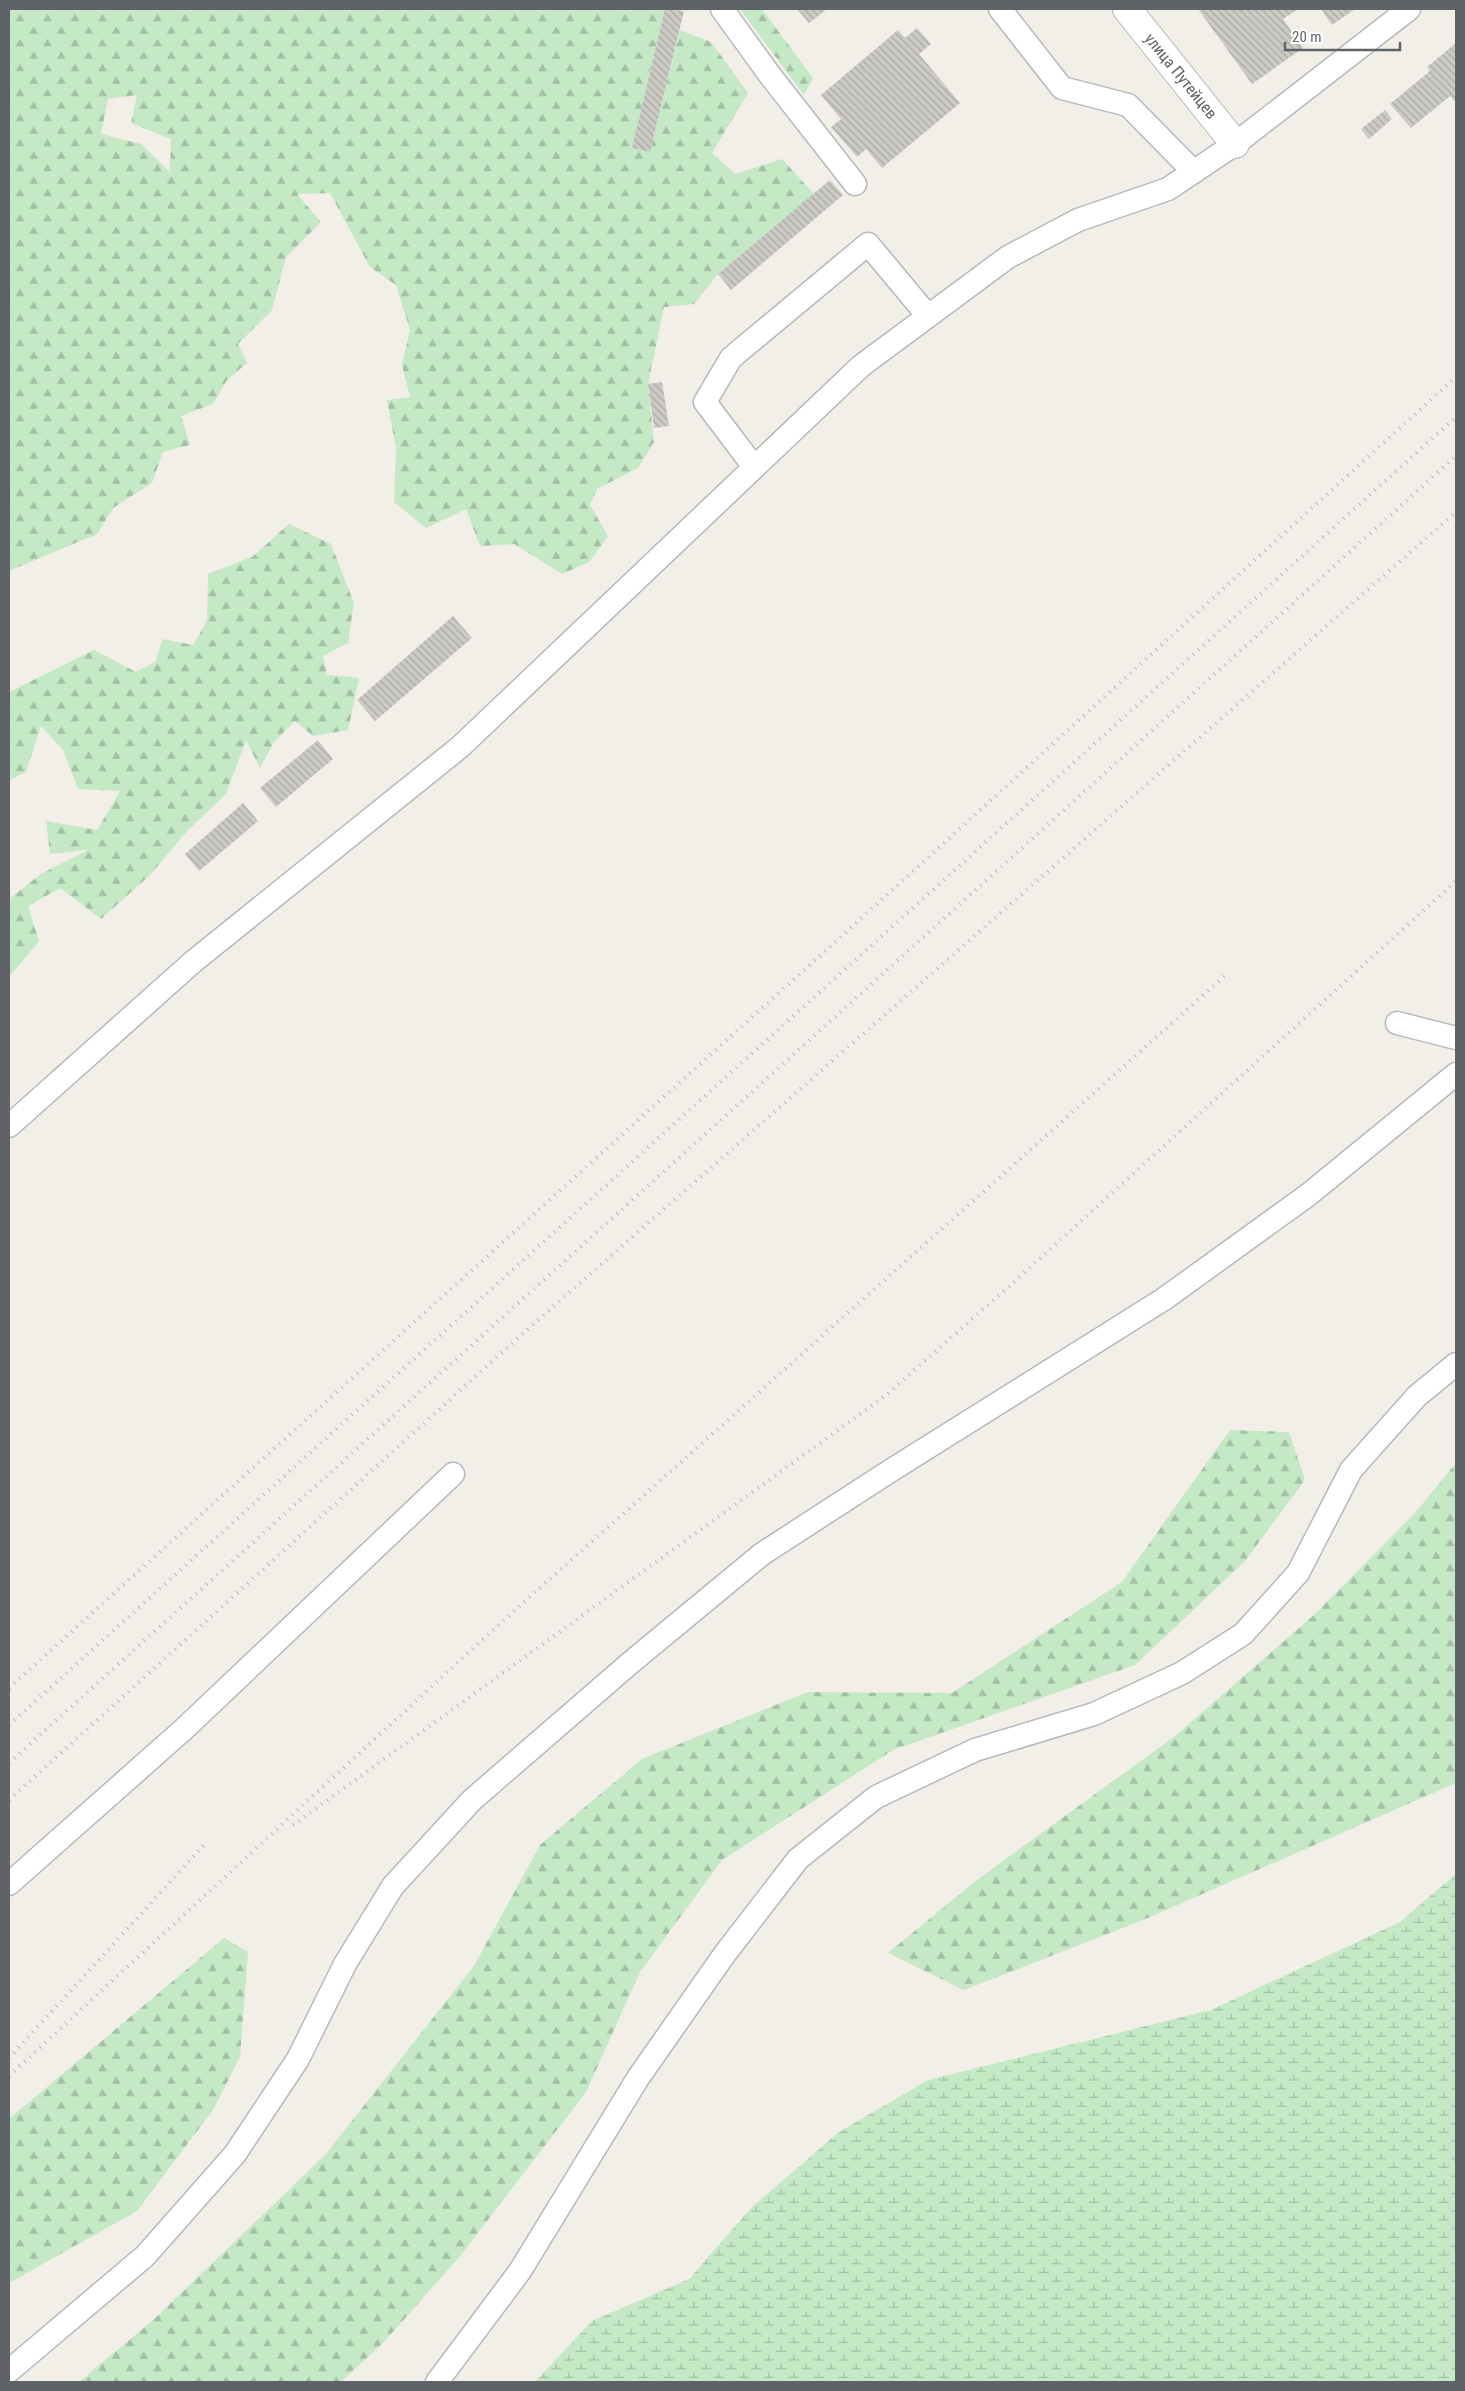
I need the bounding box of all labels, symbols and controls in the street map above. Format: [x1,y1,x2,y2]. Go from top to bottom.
scale bar [1285,20,1400,52]
text: 20 m [1292,28,1322,46]
street label: улица Путейцев [1141,29,1221,123]

